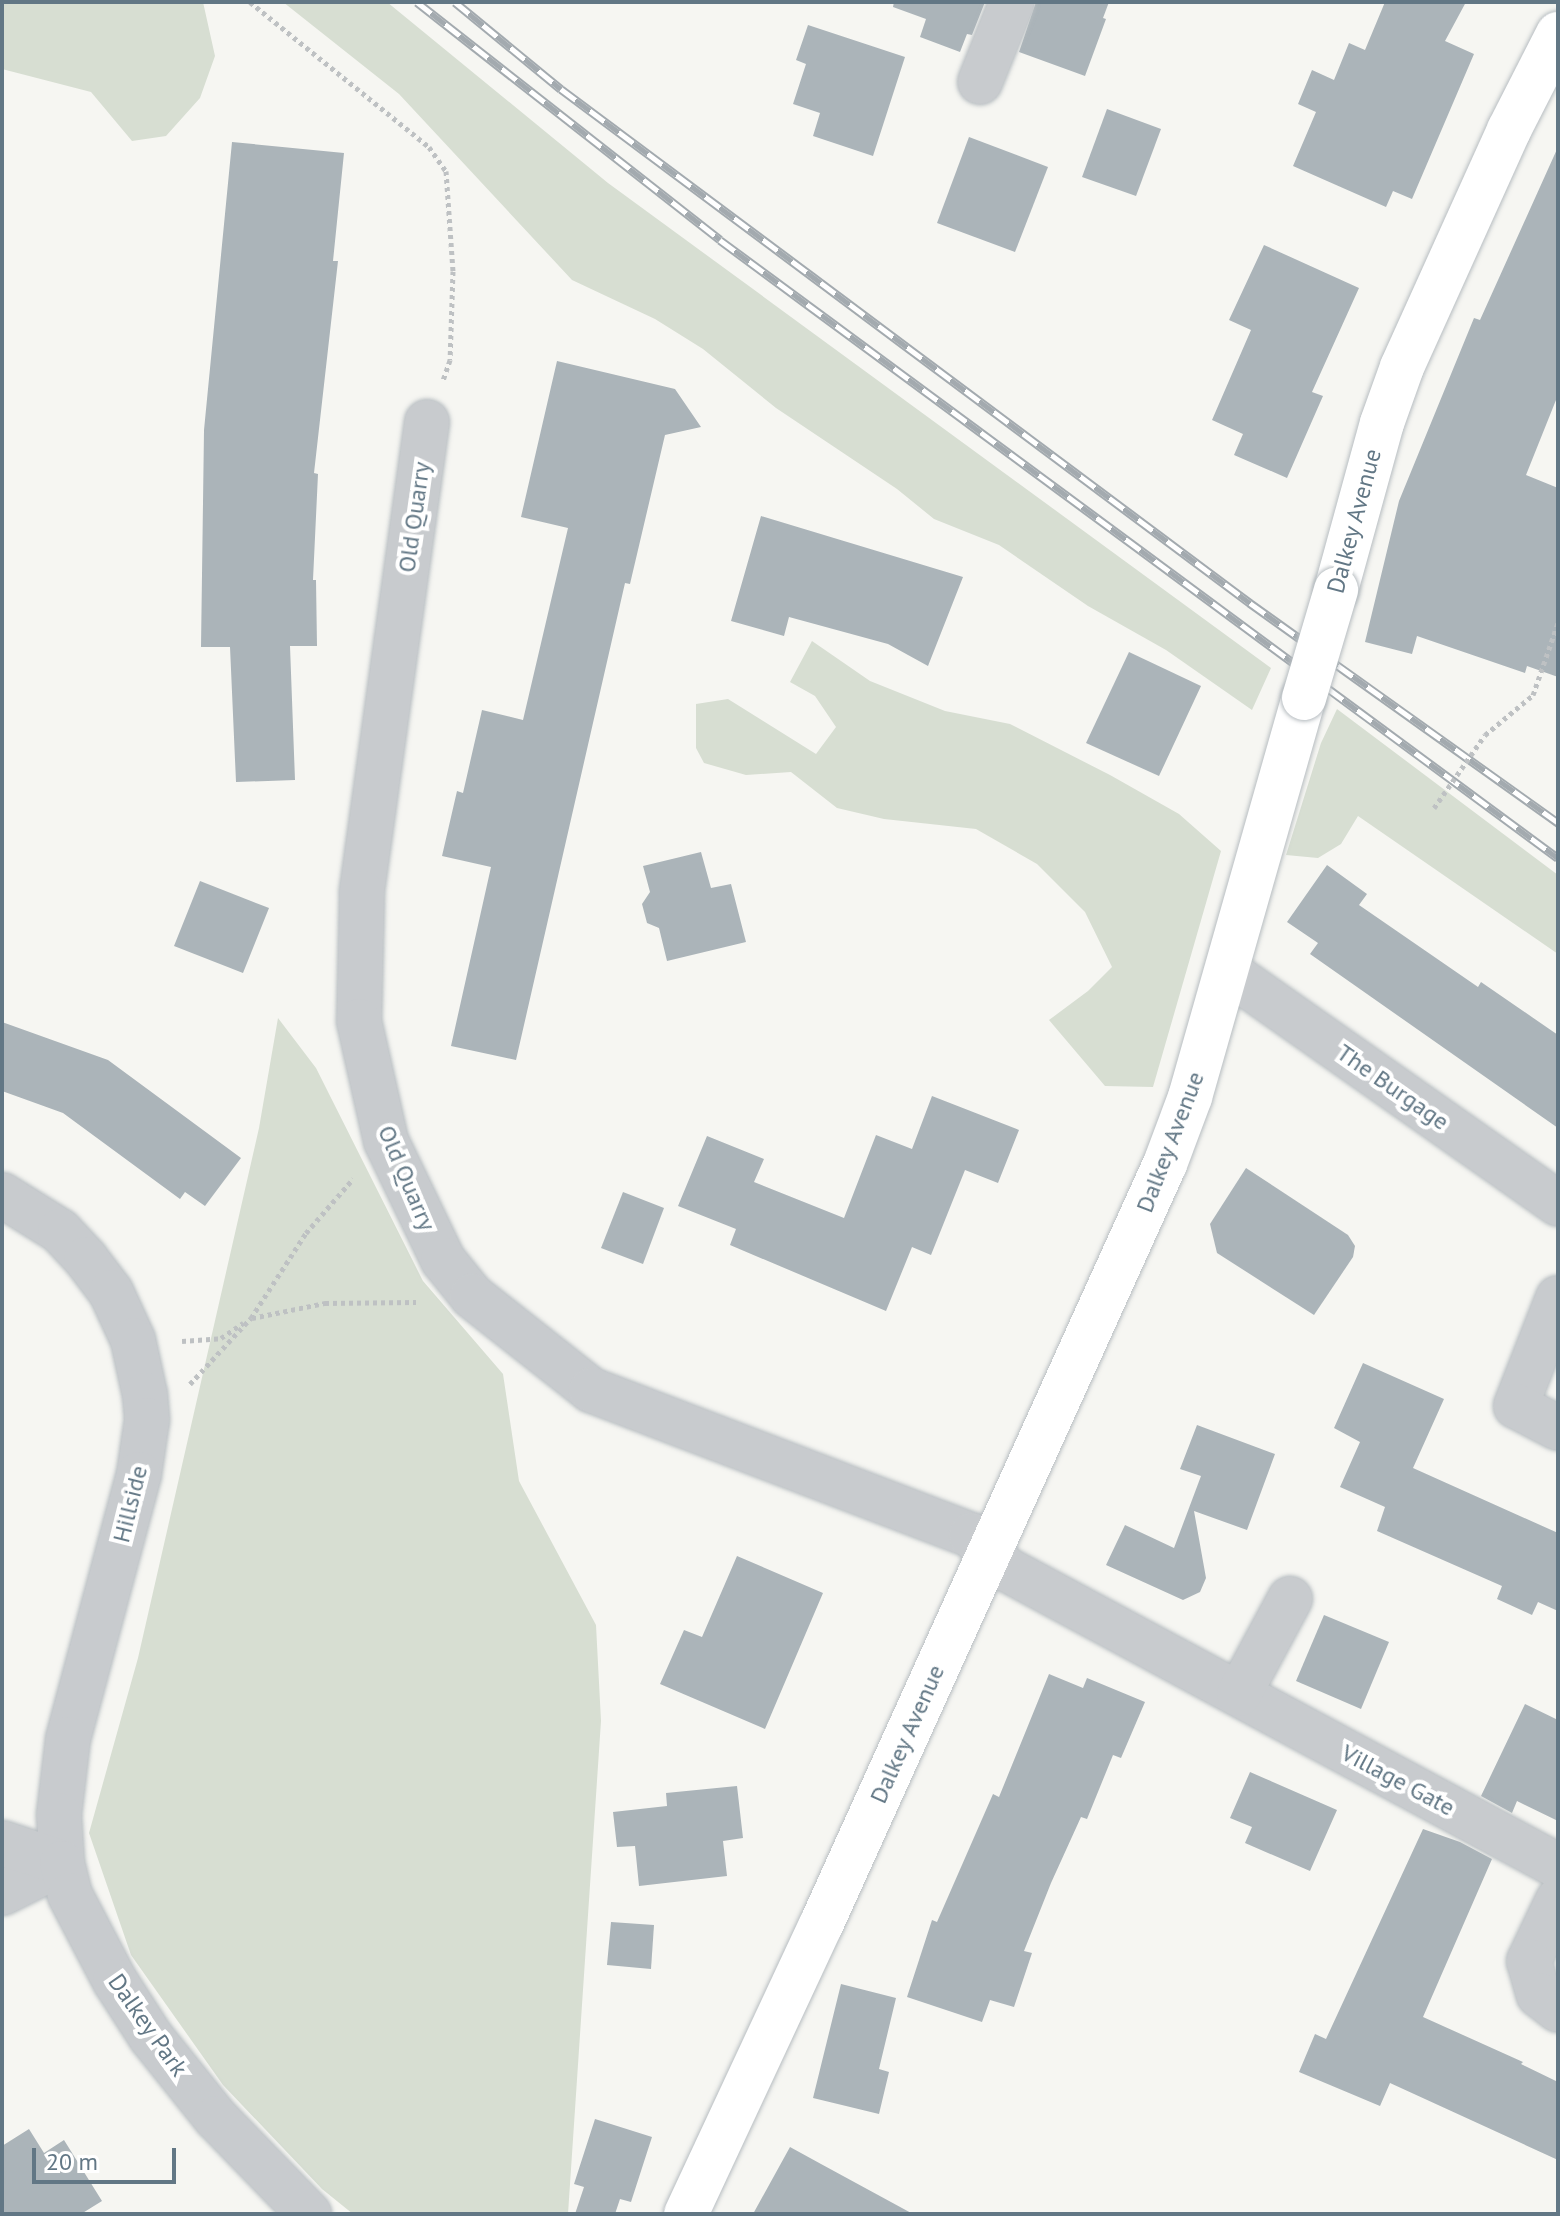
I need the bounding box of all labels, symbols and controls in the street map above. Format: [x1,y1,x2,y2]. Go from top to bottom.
street label: Dalkey Avenue [1321,445,1387,597]
street label: Old Quarry [392,460,436,574]
street label: The Burgage [1331,1038,1455,1136]
street label: Dalkey Avenue [1130,1067,1210,1217]
street label: Old Quarry [372,1121,442,1235]
street label: Hillside [107,1463,153,1545]
street label: Dalkey Avenue [863,1660,951,1808]
street label: Village Gate [1336,1738,1460,1822]
street label: Dalkey Park [102,1968,194,2082]
scale bar [36,2132,180,2182]
text: 20 m [46,2146,98,2177]

